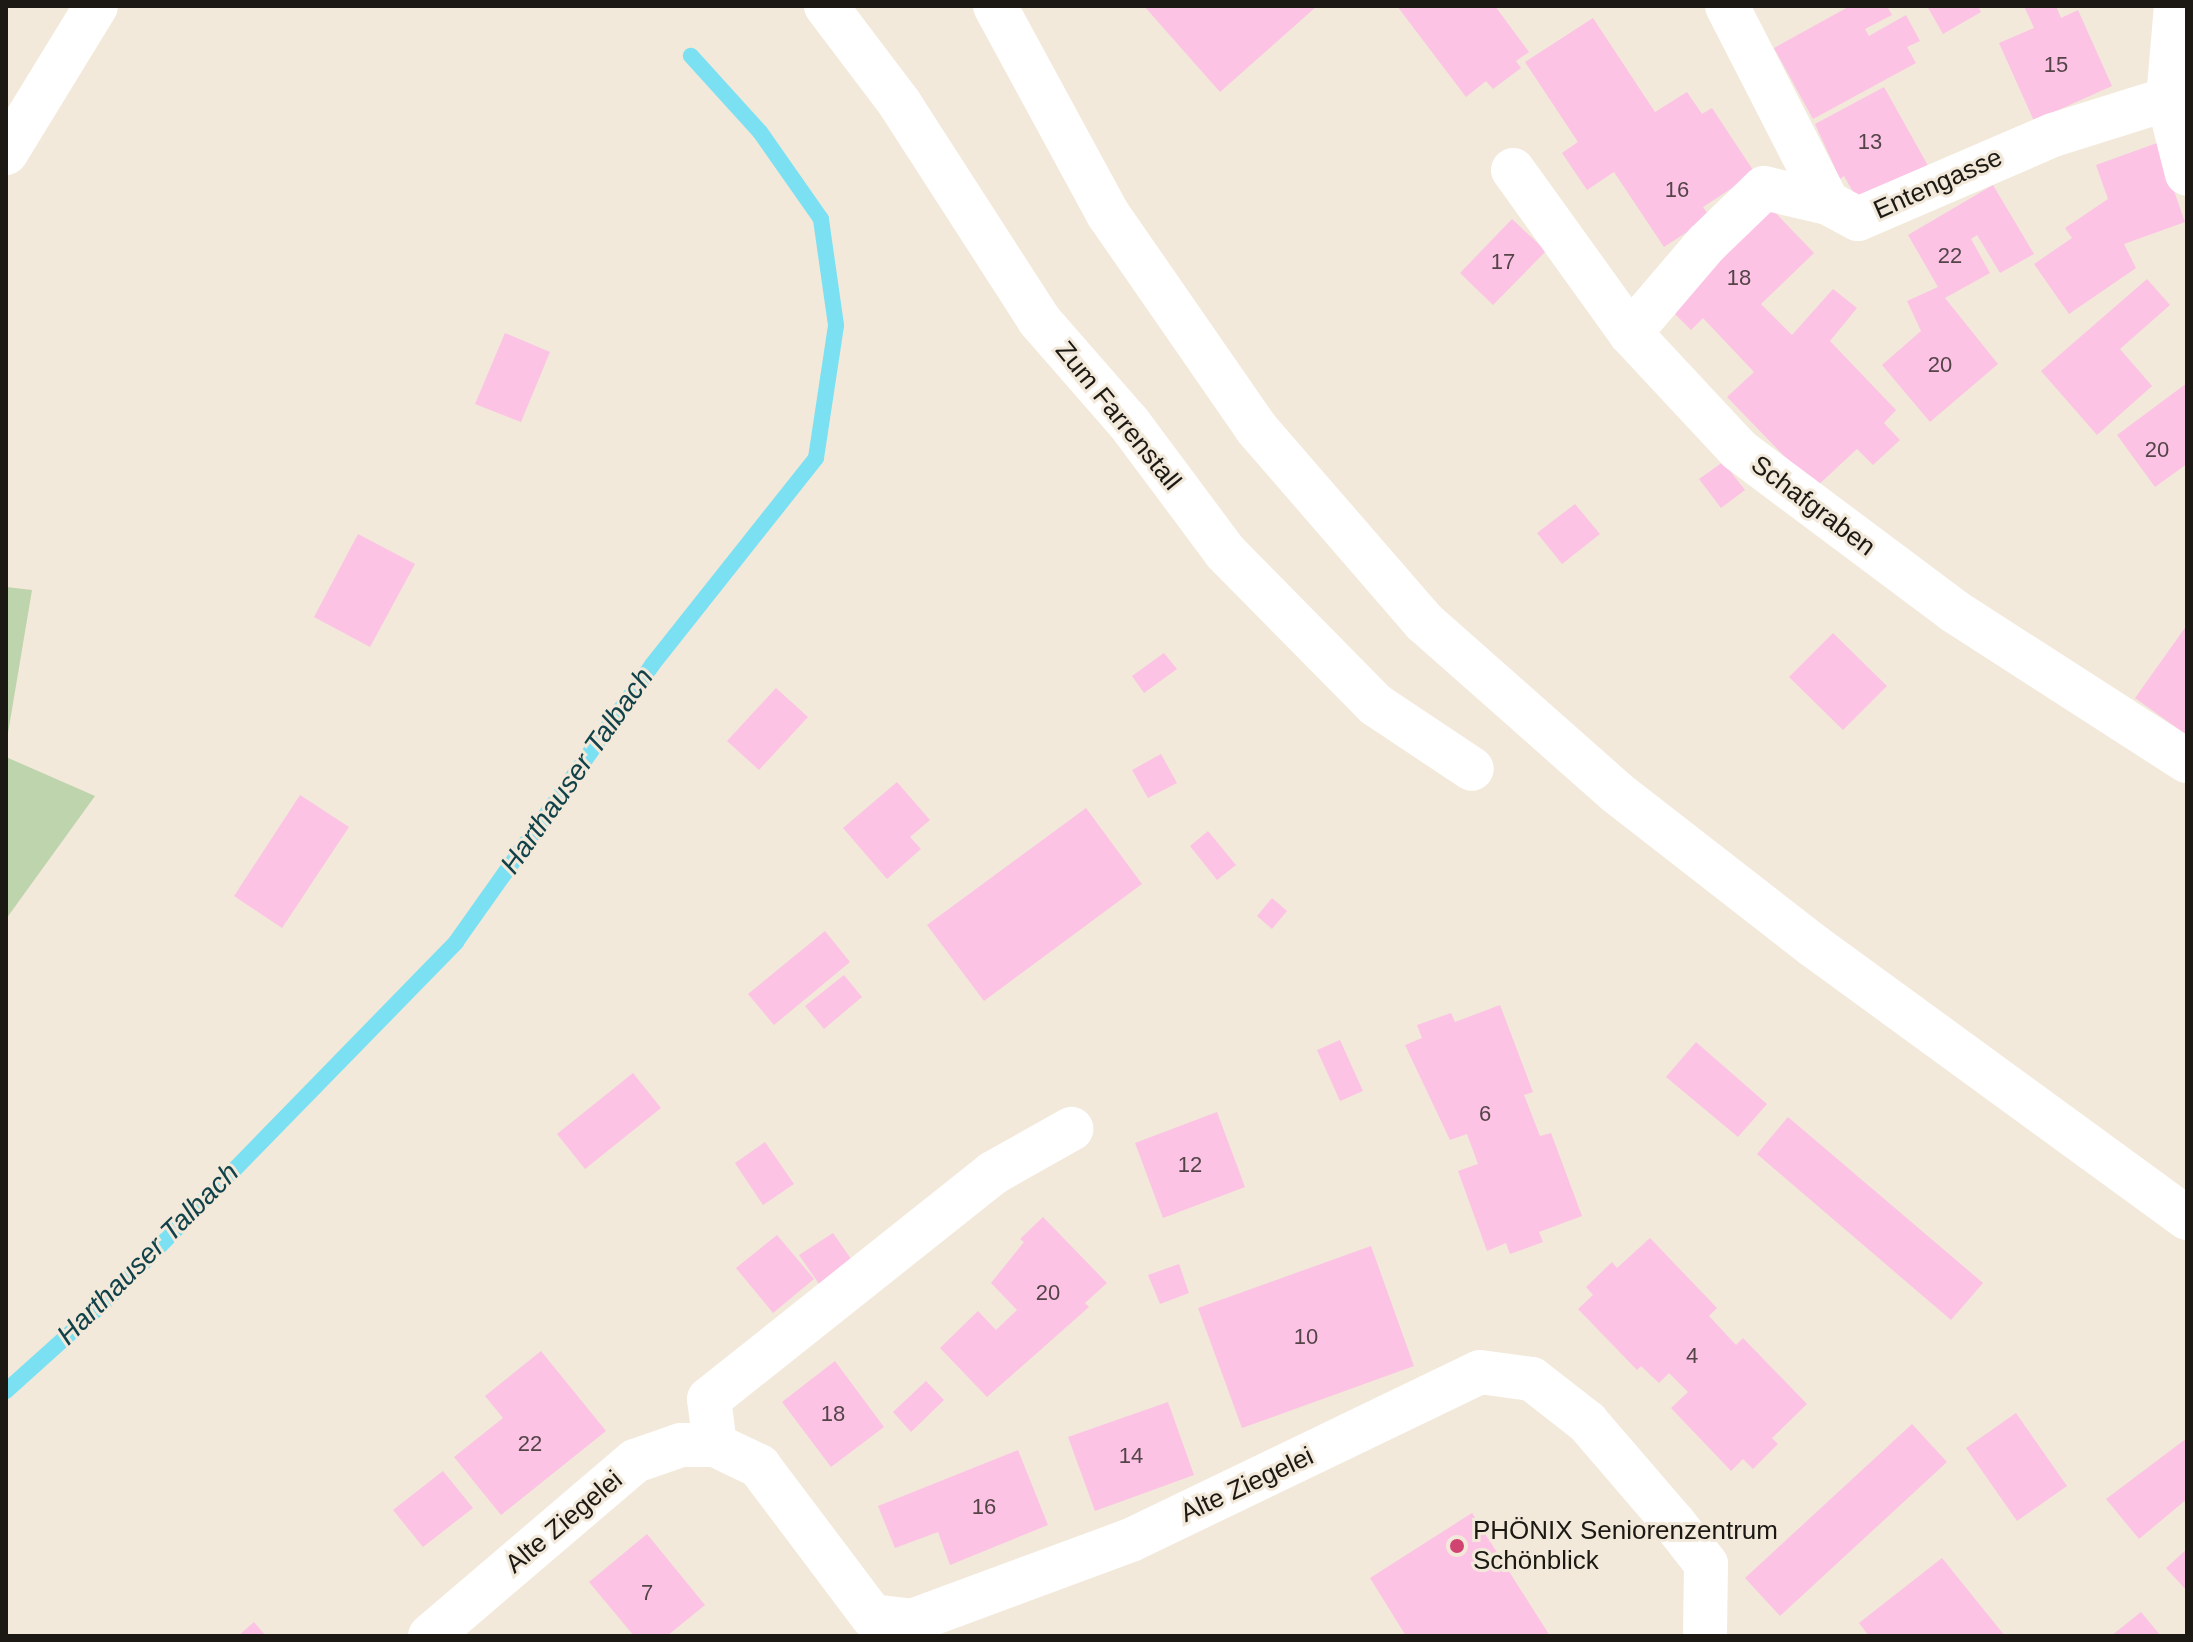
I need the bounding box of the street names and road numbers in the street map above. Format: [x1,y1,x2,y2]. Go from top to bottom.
street label: Entengasse [1869,142,2007,226]
street label: Zum Farrenstall [1049,335,1187,497]
street label: Schafgraben [1745,449,1881,563]
street label: Alte Ziegelei [1176,1441,1318,1529]
street label: Alte Ziegelei [499,1464,629,1580]

